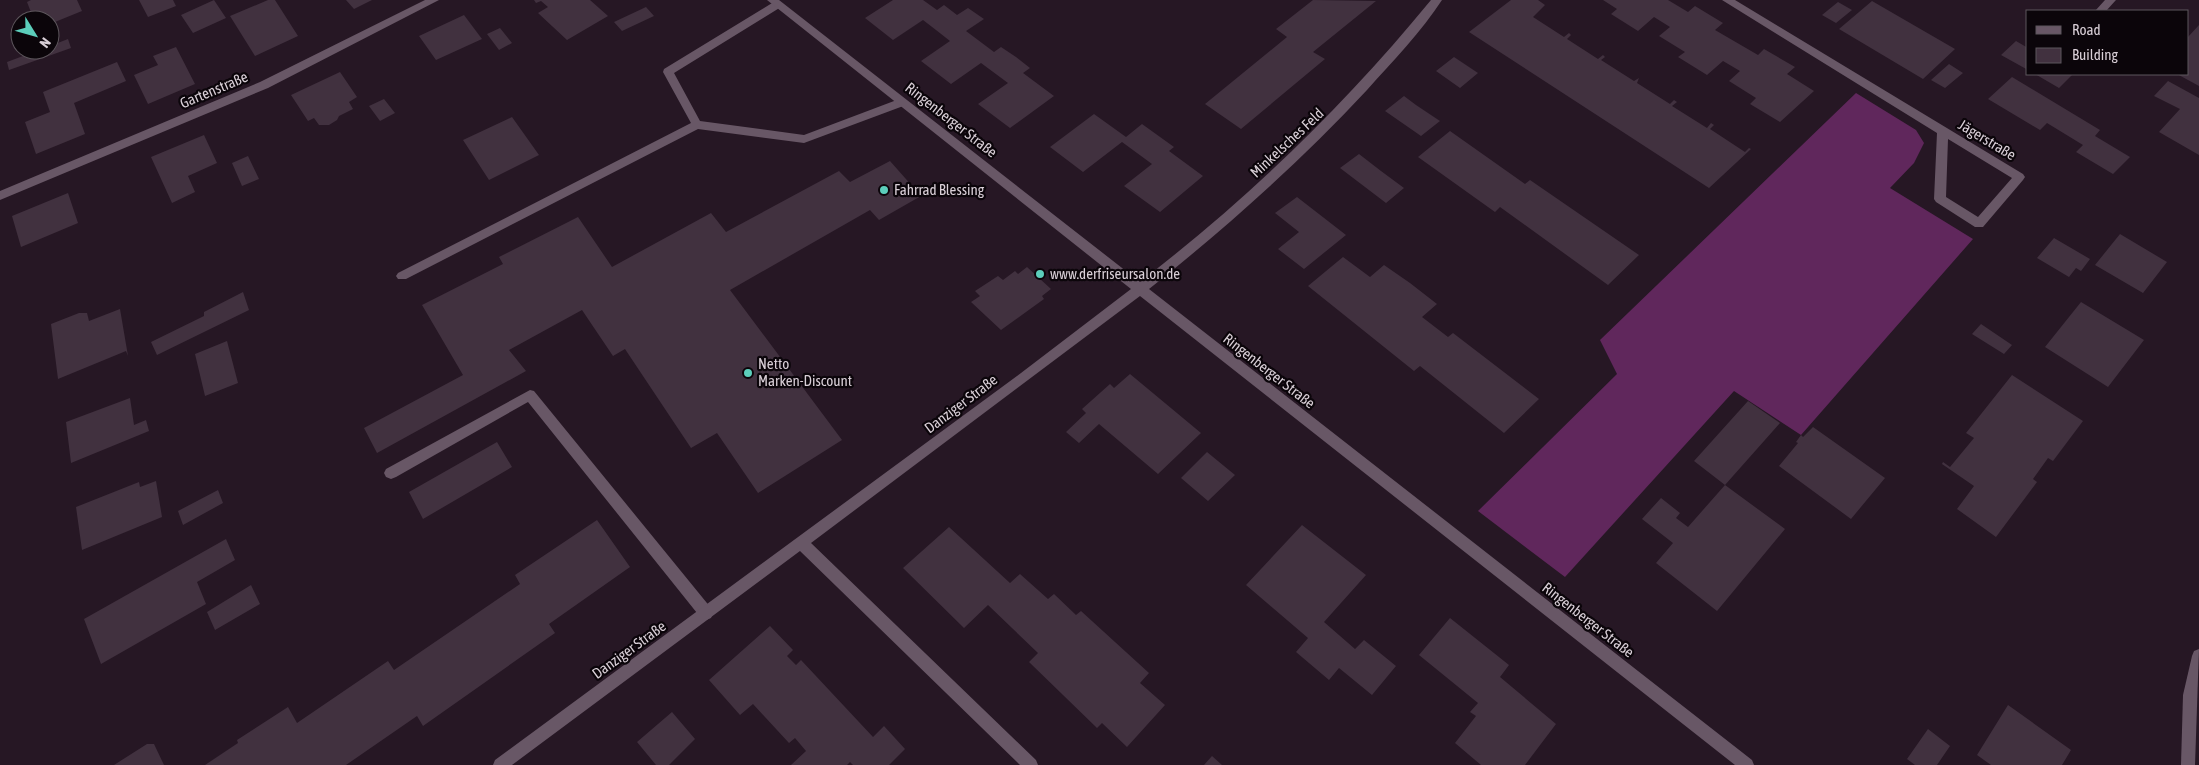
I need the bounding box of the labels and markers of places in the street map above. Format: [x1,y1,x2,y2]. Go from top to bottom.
place label: Fahrrad Blessing [894,181,985,198]
marker: Fahrrad Blessing [878,184,890,196]
place label: www.derfriseursalon.de [1050,265,1180,282]
marker: www.derfriseursalon.de [1034,268,1046,280]
place label: Netto Marken-Discount [758,355,852,389]
marker: Netto Marken-Discount [742,367,754,379]

